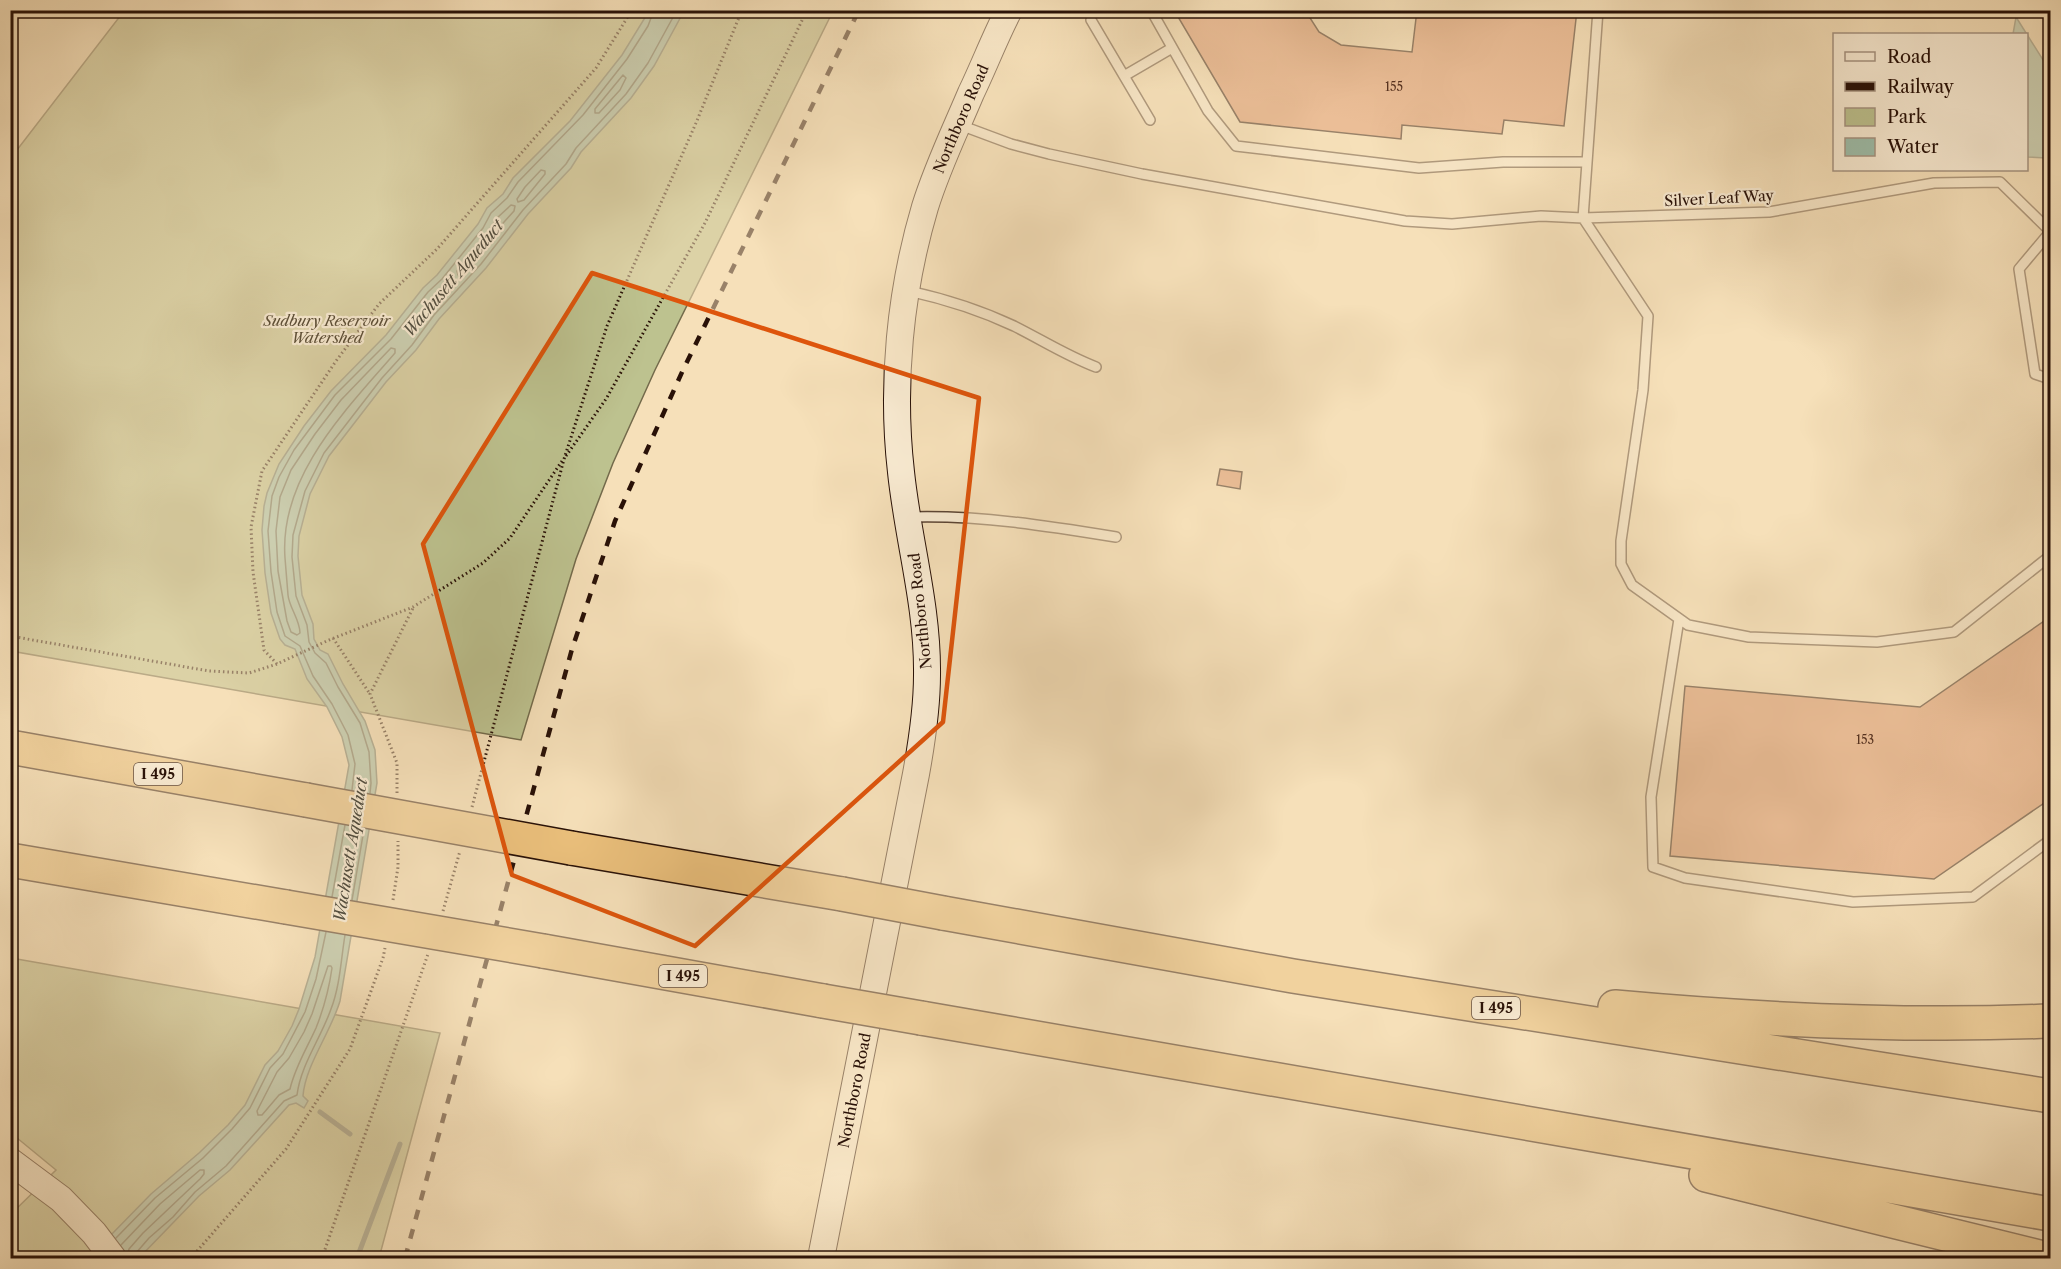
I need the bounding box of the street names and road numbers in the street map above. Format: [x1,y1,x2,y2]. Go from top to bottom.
street label: Northboro Road [928,61,992,176]
street label: Silver Leaf Way [1664,186,1775,210]
street label: Northboro Road [904,552,936,670]
road number: I 495 [134,763,182,785]
road number: I 495 [659,965,707,987]
road number: I 495 [1472,997,1520,1019]
street label: Northboro Road [833,1031,875,1149]

